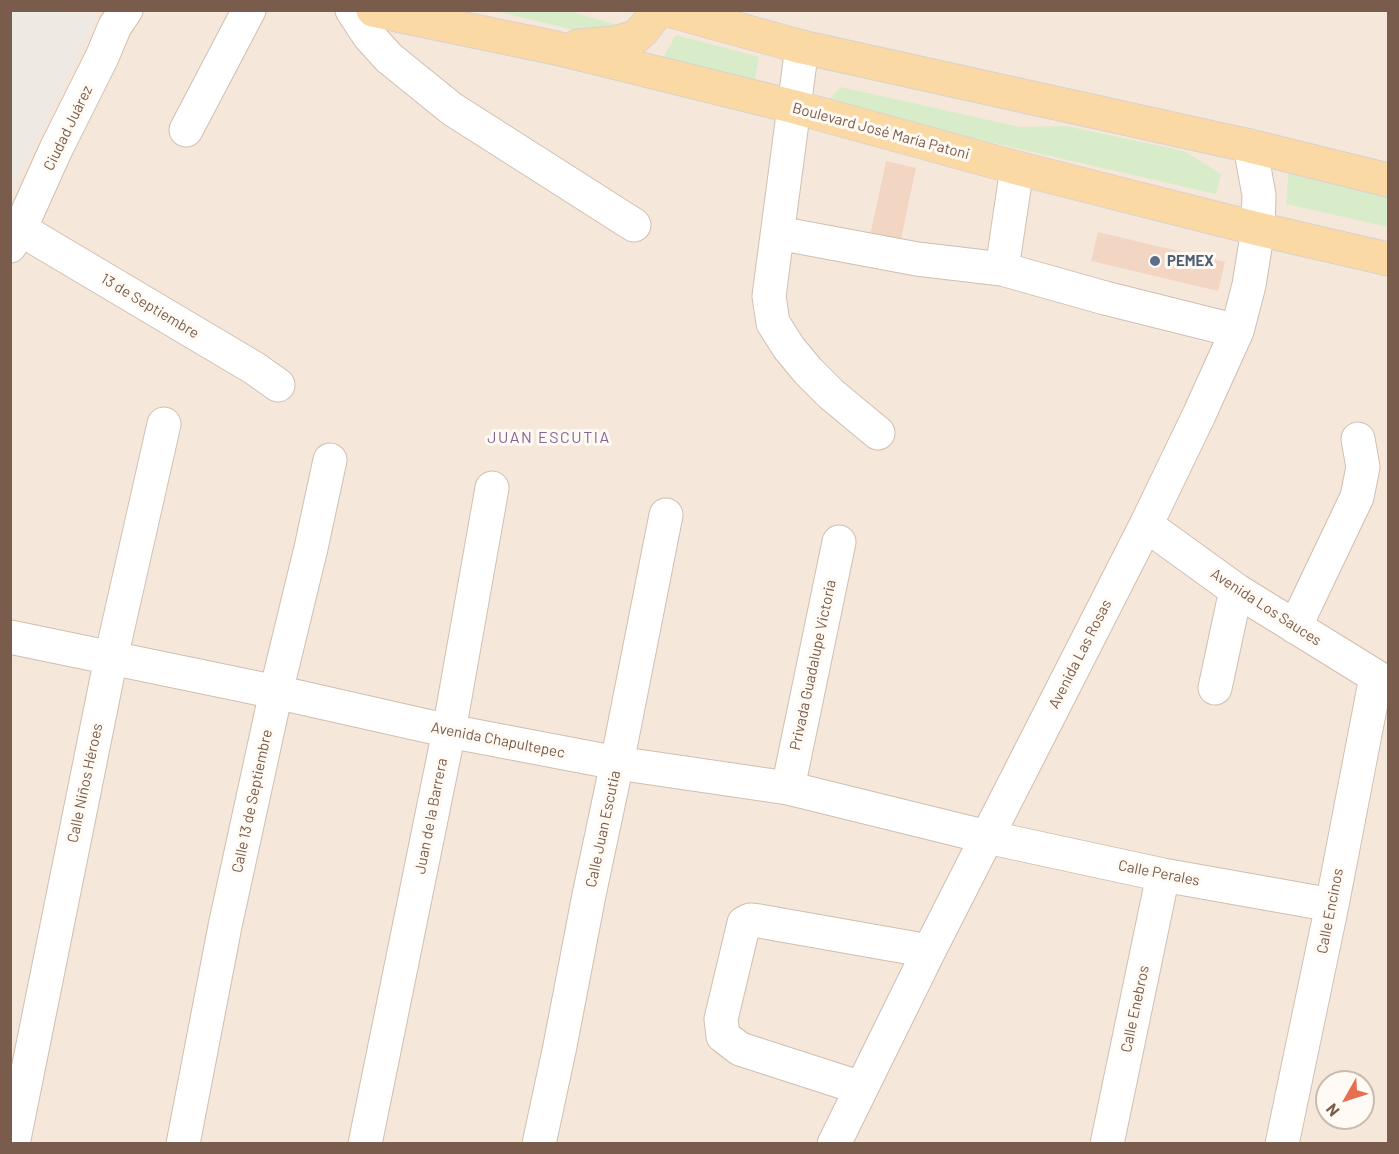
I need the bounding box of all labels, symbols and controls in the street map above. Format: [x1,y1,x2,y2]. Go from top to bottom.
street label: Ciudad Juárez [40,83,96,173]
street label: Boulevard José María Patoni [790,99,972,163]
place label: PEMEX [1167,252,1214,270]
marker: PEMEX [1148,254,1162,268]
street label: 13 de Septiembre [98,270,202,342]
district label: JUAN ESCUTIA [487,428,611,448]
street label: Avenida Los Sauces [1207,564,1325,650]
street label: Privada Guadalupe Victoria [786,578,840,752]
street label: Avenida Las Rosas [1045,596,1115,712]
street label: Avenida Chapultepec [429,718,567,762]
street label: Calle Niños Héroes [64,722,106,844]
street label: Calle 13 de Septiembre [228,728,276,874]
street label: Juan de la Barrera [411,757,451,875]
street label: Calle Juan Escutia [582,769,624,889]
street label: Calle Perales [1117,856,1201,890]
street label: Calle Encinos [1313,867,1347,955]
street label: Calle Enebros [1117,964,1153,1054]
north arrow [1315,1070,1375,1130]
text: N [1321,1100,1343,1121]

